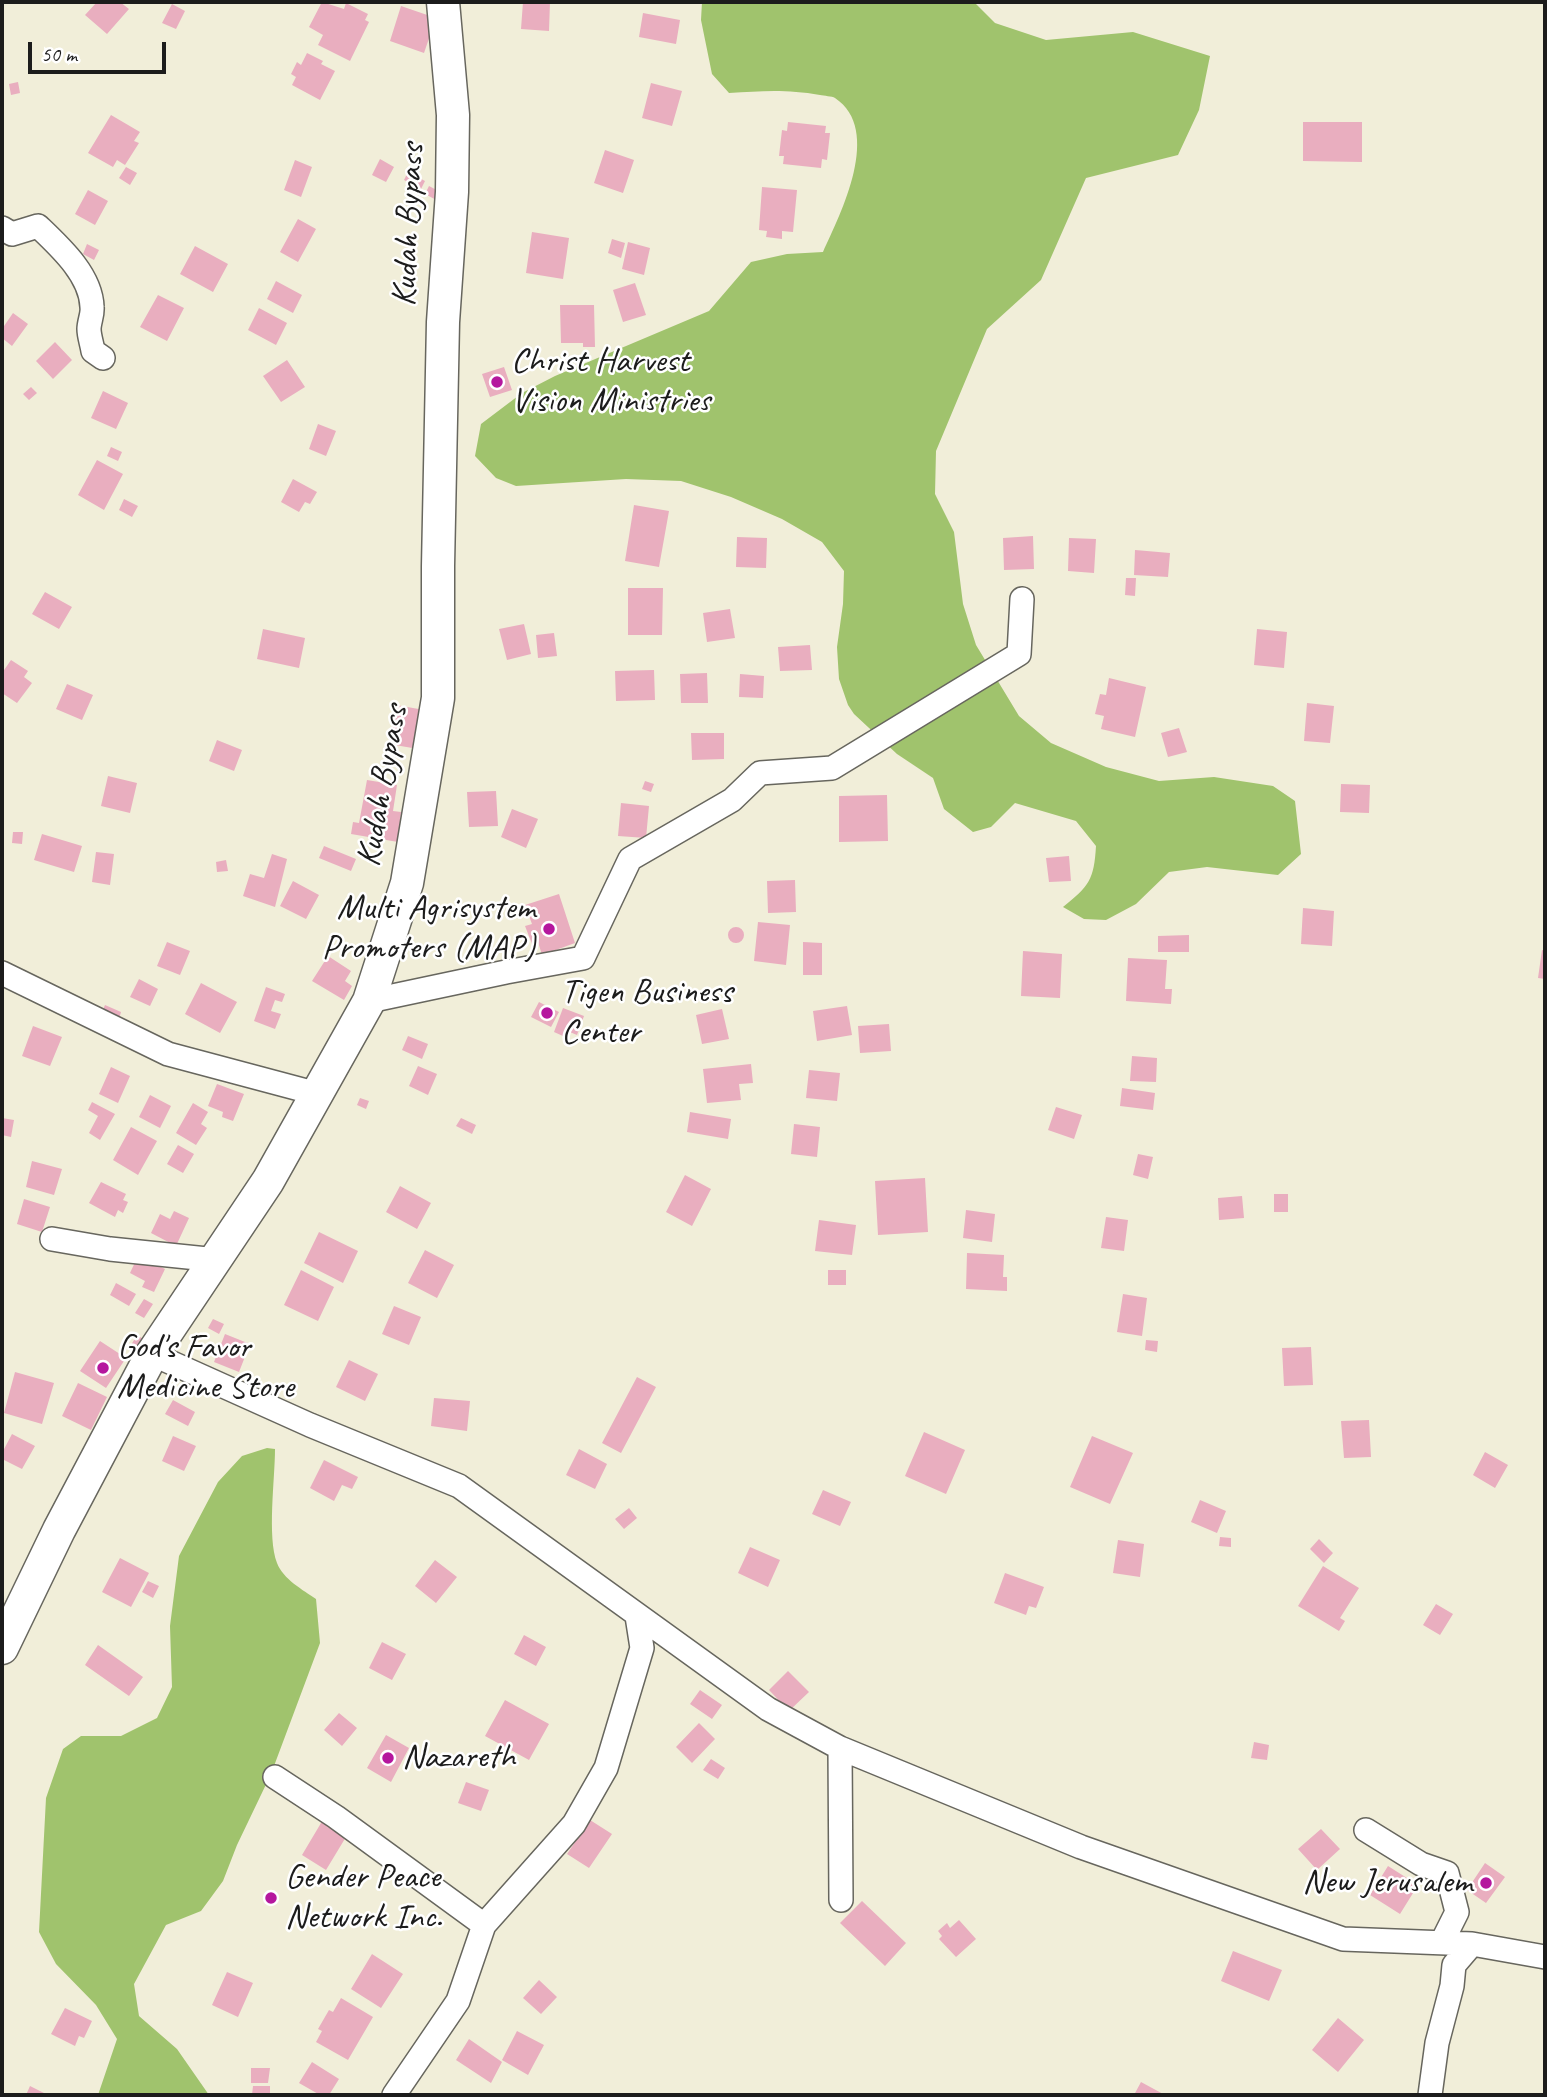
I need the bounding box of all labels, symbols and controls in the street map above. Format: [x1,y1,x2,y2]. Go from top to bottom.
scale bar [32,28,170,72]
text: 50 m [41,41,77,67]
street label: Kudah Bypass [384,143,434,307]
place label: Christ Harvest Vision Ministries [511,341,710,423]
marker: Christ Harvest Vision Ministries [489,374,505,390]
street label: Kudah Bypass [348,702,418,870]
place label: Multi Agrisystem Promoters (MAP) [322,888,535,970]
marker: Multi Agrisystem Promoters (MAP) [541,921,557,937]
place label: Tigen Business Center [561,972,732,1054]
marker: Tigen Business Center [539,1005,555,1021]
place label: God's Favor Medicine Store [117,1327,294,1409]
marker: God's Favor Medicine Store [95,1360,111,1376]
place label: Nazareth [402,1737,515,1779]
marker: Nazareth [380,1750,396,1766]
place label: Gender Peace Network Inc. [285,1857,442,1939]
place label: New Jerusalem [1302,1862,1472,1904]
marker: New Jerusalem [1478,1875,1494,1891]
marker: Gender Peace Network Inc. [263,1890,279,1906]

